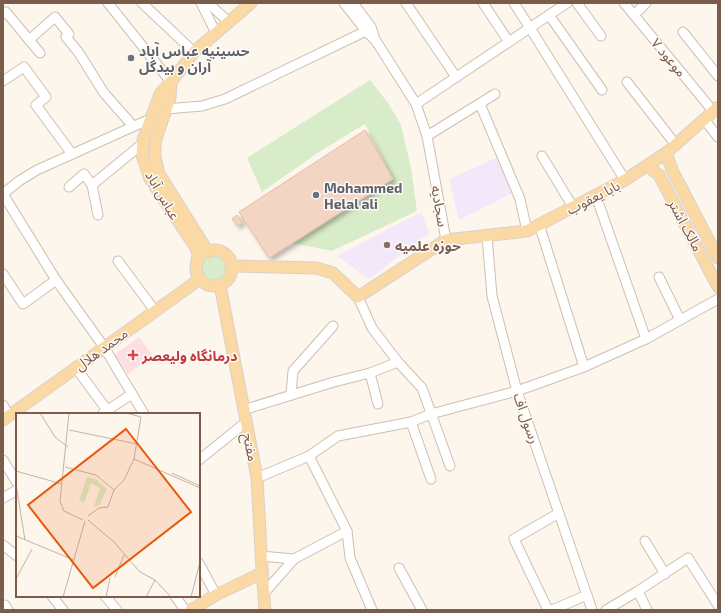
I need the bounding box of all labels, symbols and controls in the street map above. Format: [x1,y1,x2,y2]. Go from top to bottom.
street label: موعود ۷ [647,34,690,81]
place label: حسینیه عباس آباد آران و بیدگل [139,42,250,76]
marker: حسینیه عباس آباد آران و بیدگل [126,53,136,63]
street label: عباس آباد [141,167,184,223]
street label: بابا یعقوب [563,176,623,219]
place label: Mohammed Helal ali [324,179,402,212]
street label: سجادیه [428,184,452,228]
marker: Mohammed Helal ali [311,190,321,200]
street label: مالک اشتر [664,195,707,255]
place label: حوزه علمیه [395,237,461,255]
marker: حوزه علمیه [382,240,392,250]
street label: محمد هلال [71,324,131,375]
place label: درمانگاه ولیعصر [141,347,238,365]
marker: درمانگاه ولیعصر [127,349,139,361]
street label: رسول اف [510,391,544,446]
inset map [16,413,200,597]
street label: مفتح [237,431,262,463]

